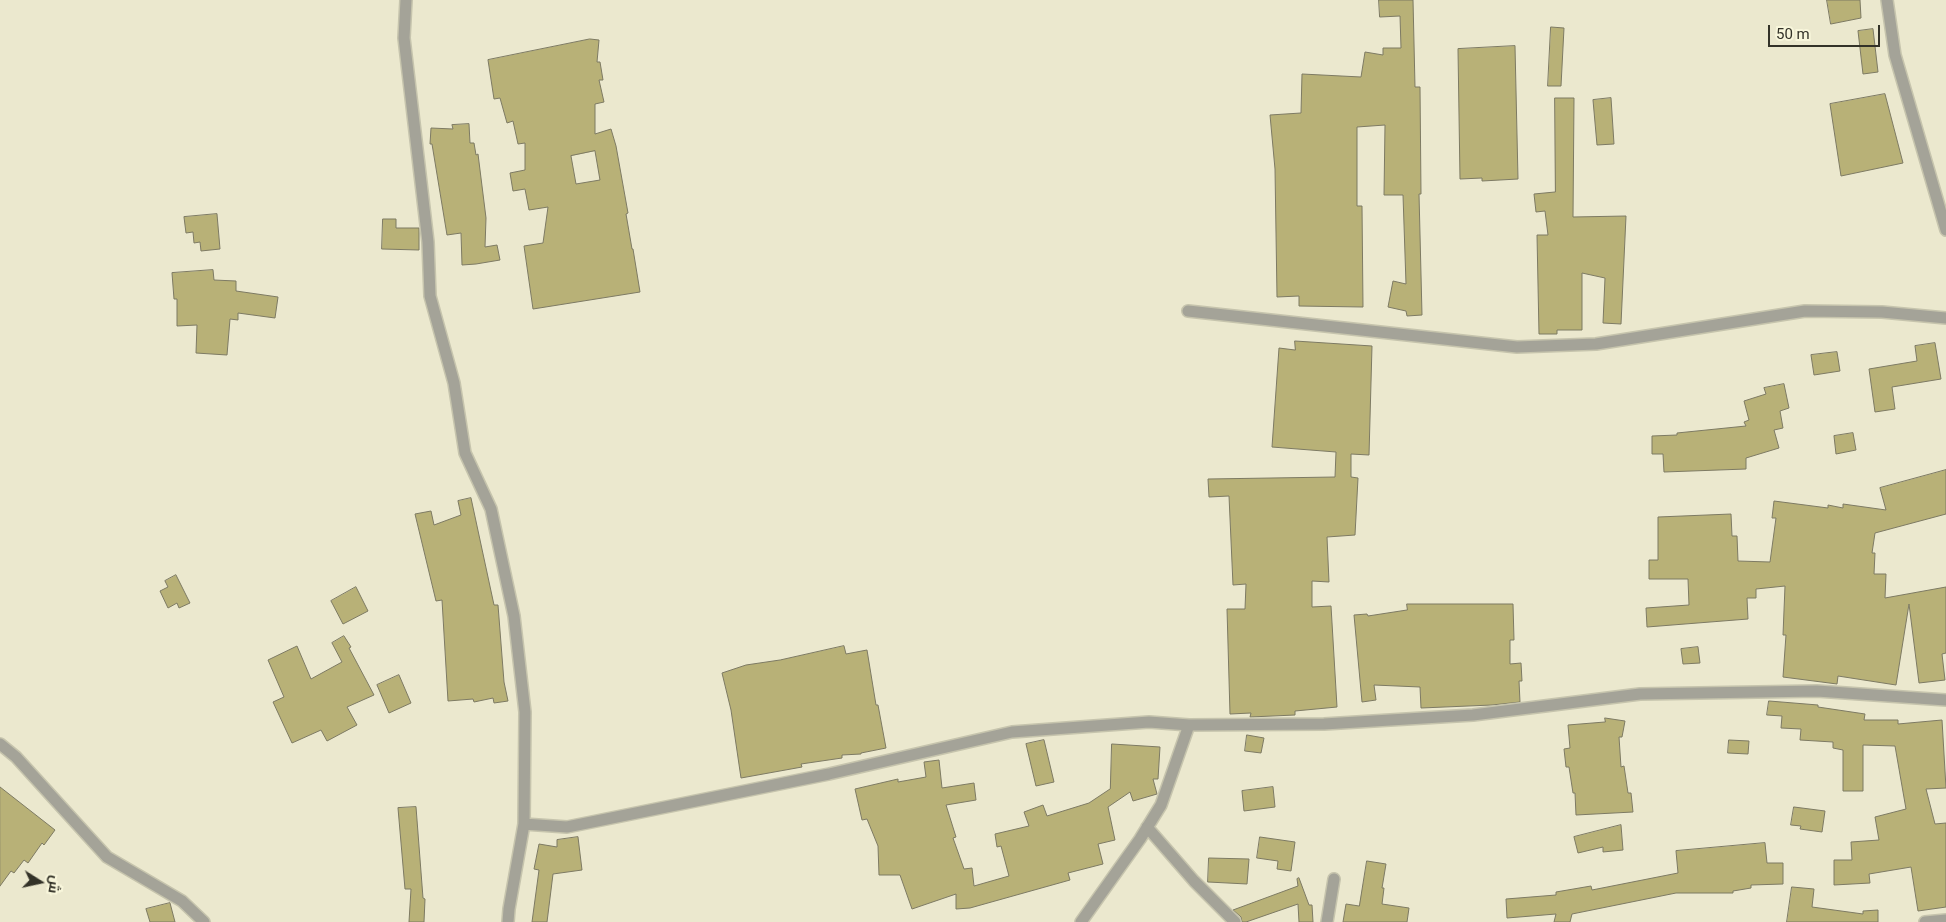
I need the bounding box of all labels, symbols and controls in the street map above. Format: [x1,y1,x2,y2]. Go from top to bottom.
scale bar [1771,15,1884,47]
text: 50 m [1776,25,1810,43]
north arrow [15,857,65,907]
text: ش [45,874,64,895]

